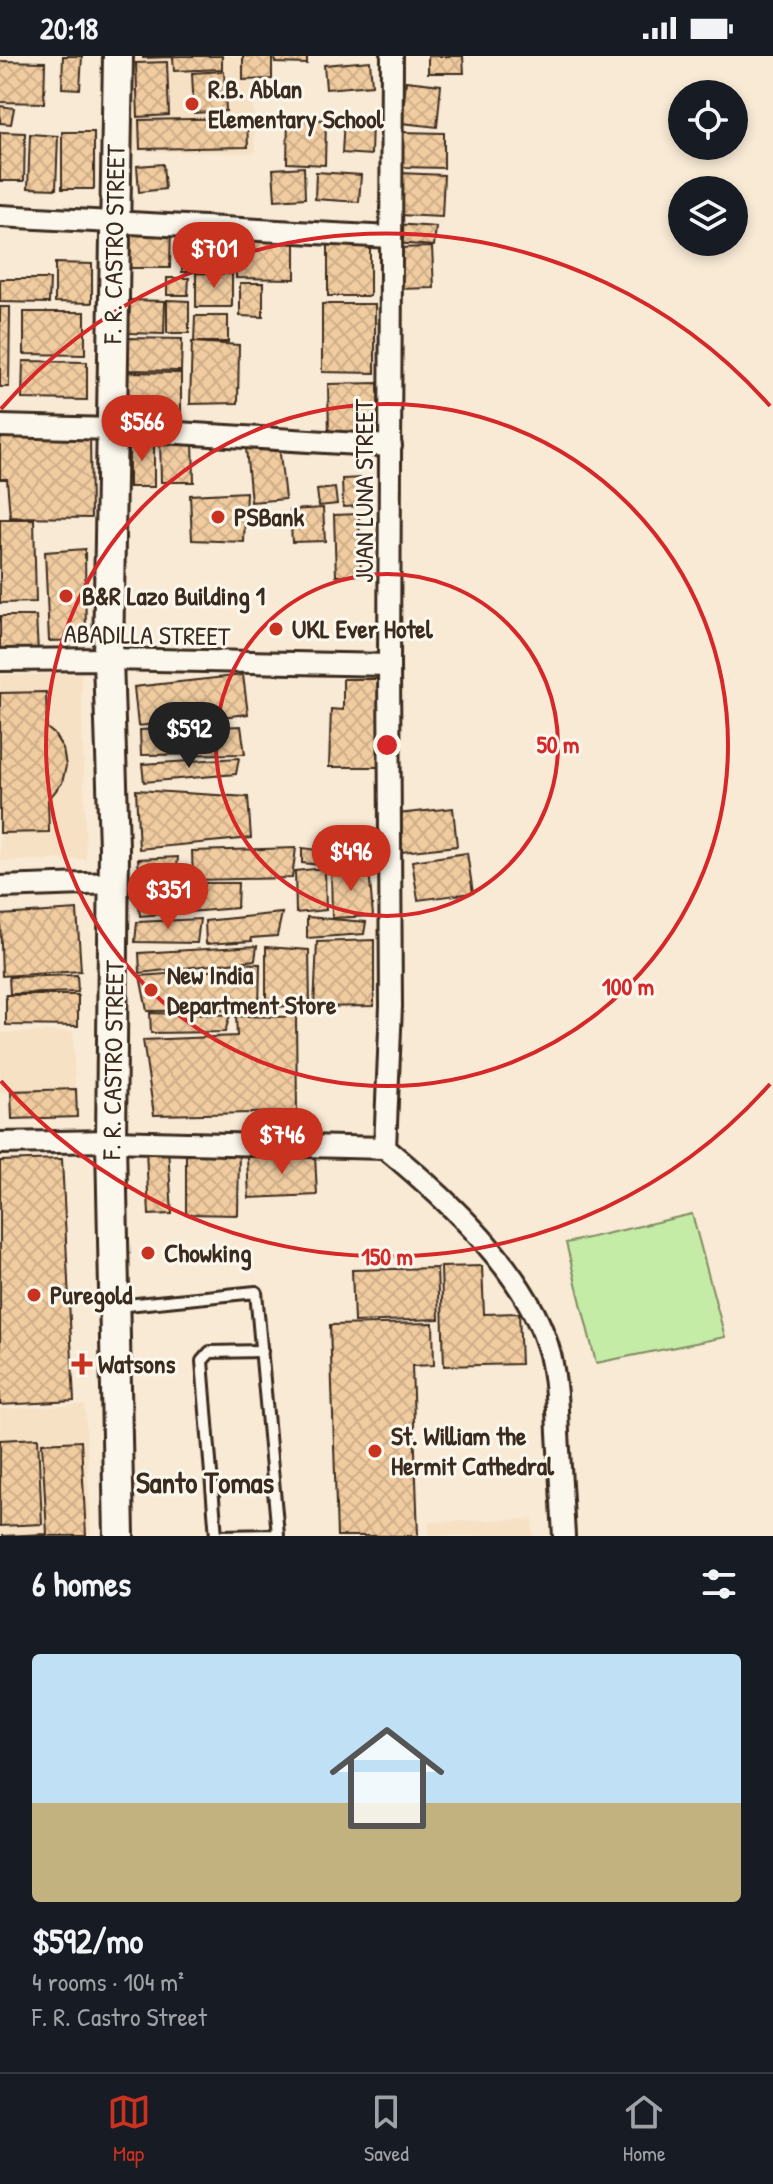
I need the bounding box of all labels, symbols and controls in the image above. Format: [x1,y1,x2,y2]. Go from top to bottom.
text: 20:18 [40,8,98,48]
place label: R.B. Ablan Elementary School [208,71,385,137]
map controls [668,80,748,256]
button: locate [668,80,748,160]
marker: R.B. Ablan Elementary School [183,95,201,113]
street label: F. R. CASTRO STREET [94,143,133,345]
button: layers [668,176,748,256]
pin: $701 [167,222,261,290]
text: $701 [190,230,238,265]
pin: $566 [95,395,189,463]
street label: JUAN LUNA STREET [346,398,381,583]
text: $566 [120,403,164,438]
place label: PSBank [234,499,305,534]
marker: PSBank [209,508,227,526]
place label: B&R Lazo Building 1 [82,578,265,614]
marker: B&R Lazo Building 1 [57,587,75,605]
place label: UKL Ever Hotel [292,611,434,646]
street label: ABADILLA STREET [64,616,231,653]
marker: UKL Ever Hotel [267,620,285,638]
pin: $592 [142,702,236,770]
text: $592 [166,710,212,745]
text: 50 m [537,728,579,760]
centre of rings [373,731,401,759]
pin: $496 [304,825,398,893]
text: $496 [330,833,372,868]
pin: $351 [121,863,215,931]
text: $351 [145,871,191,906]
place label: New India Department Store [167,957,337,1023]
street label: F. R. CASTRO STREET [93,959,132,1161]
text: 100 m [602,970,654,1002]
marker: New India Department Store [142,981,160,999]
pin: $746 [235,1108,329,1176]
text: $746 [259,1116,305,1151]
place label: Chowking [164,1235,252,1271]
text: 150 m [361,1240,413,1272]
marker: Chowking [139,1244,157,1262]
place label: Puregold [50,1277,133,1313]
marker: Puregold [25,1286,43,1304]
place label: Watsons [98,1346,175,1381]
marker: Watsons [73,1355,91,1373]
place label: St. William the Hermit Cathedral [391,1418,555,1483]
marker: St. William the Hermit Cathedral [366,1442,384,1460]
district label: Santo Tomas [136,1462,275,1502]
text: 6 homes [32,1561,131,1607]
icon: filters [697,1562,741,1606]
icon: home [315,1706,459,1850]
text: $592/mo [32,1918,143,1964]
text: 4 rooms · 104 m² [32,1964,184,1999]
text: F. R. Castro Street [32,1999,207,2034]
tab: Map [107,2090,151,2168]
tab: Saved [364,2090,409,2168]
tab: Home [622,2090,666,2168]

